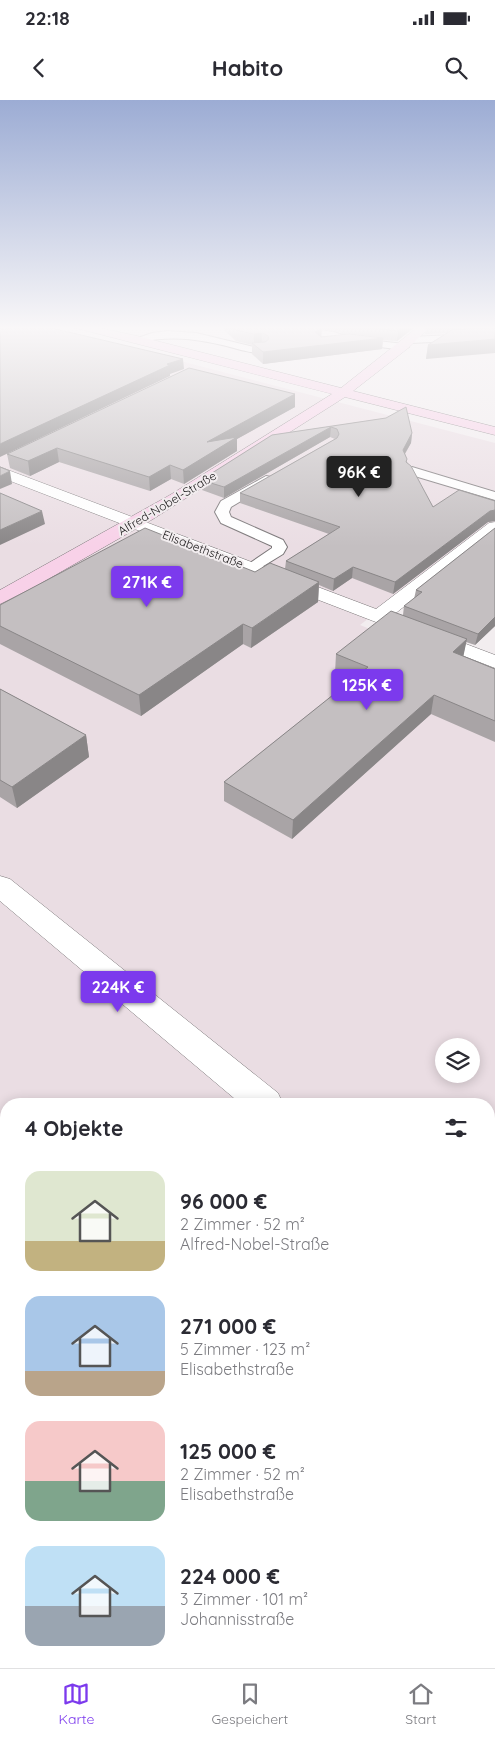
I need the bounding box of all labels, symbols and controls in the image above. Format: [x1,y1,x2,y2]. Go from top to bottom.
text: 22:18 [25,6,70,30]
icon: back [25,54,53,82]
text: Habito [212,54,283,82]
icon: search [442,54,470,82]
pin: 96K € [324,456,394,498]
text: 96K € [338,462,380,482]
street label: Alfred-Nobel-Straße [115,468,219,538]
street label: Elisabethstraße [160,527,246,571]
pin: 271K € [106,566,188,608]
text: 271K € [122,572,172,592]
pin: 125K € [326,668,408,711]
text: 125K € [342,675,392,695]
pin: 224K € [77,970,159,1013]
text: 224K € [92,977,144,997]
map controls [435,1038,480,1083]
button: layers [435,1038,480,1083]
icon: filters [442,1114,470,1142]
text: 4 Objekte [25,1115,123,1141]
text: 96 000 € [180,1188,267,1214]
icon: home [65,1191,125,1251]
text: 2 Zimmer · 52 m² [180,1214,305,1234]
text: Alfred-Nobel-Straße [180,1234,329,1254]
text: 271 000 € [180,1313,276,1339]
icon: home [65,1316,125,1376]
text: 5 Zimmer · 123 m² [180,1339,310,1359]
text: Elisabethstraße [180,1359,294,1379]
text: 125 000 € [180,1438,276,1464]
icon: home [65,1441,125,1501]
text: 2 Zimmer · 52 m² [180,1464,305,1484]
text: Elisabethstraße [180,1484,294,1504]
text: 224 000 € [180,1563,280,1589]
icon: home [65,1566,125,1626]
text: 3 Zimmer · 101 m² [180,1589,308,1609]
text: Johannisstraße [180,1609,294,1629]
tab: Karte [58,1680,94,1728]
tab: Gespeichert [211,1680,288,1728]
tab: Start [405,1680,436,1728]

